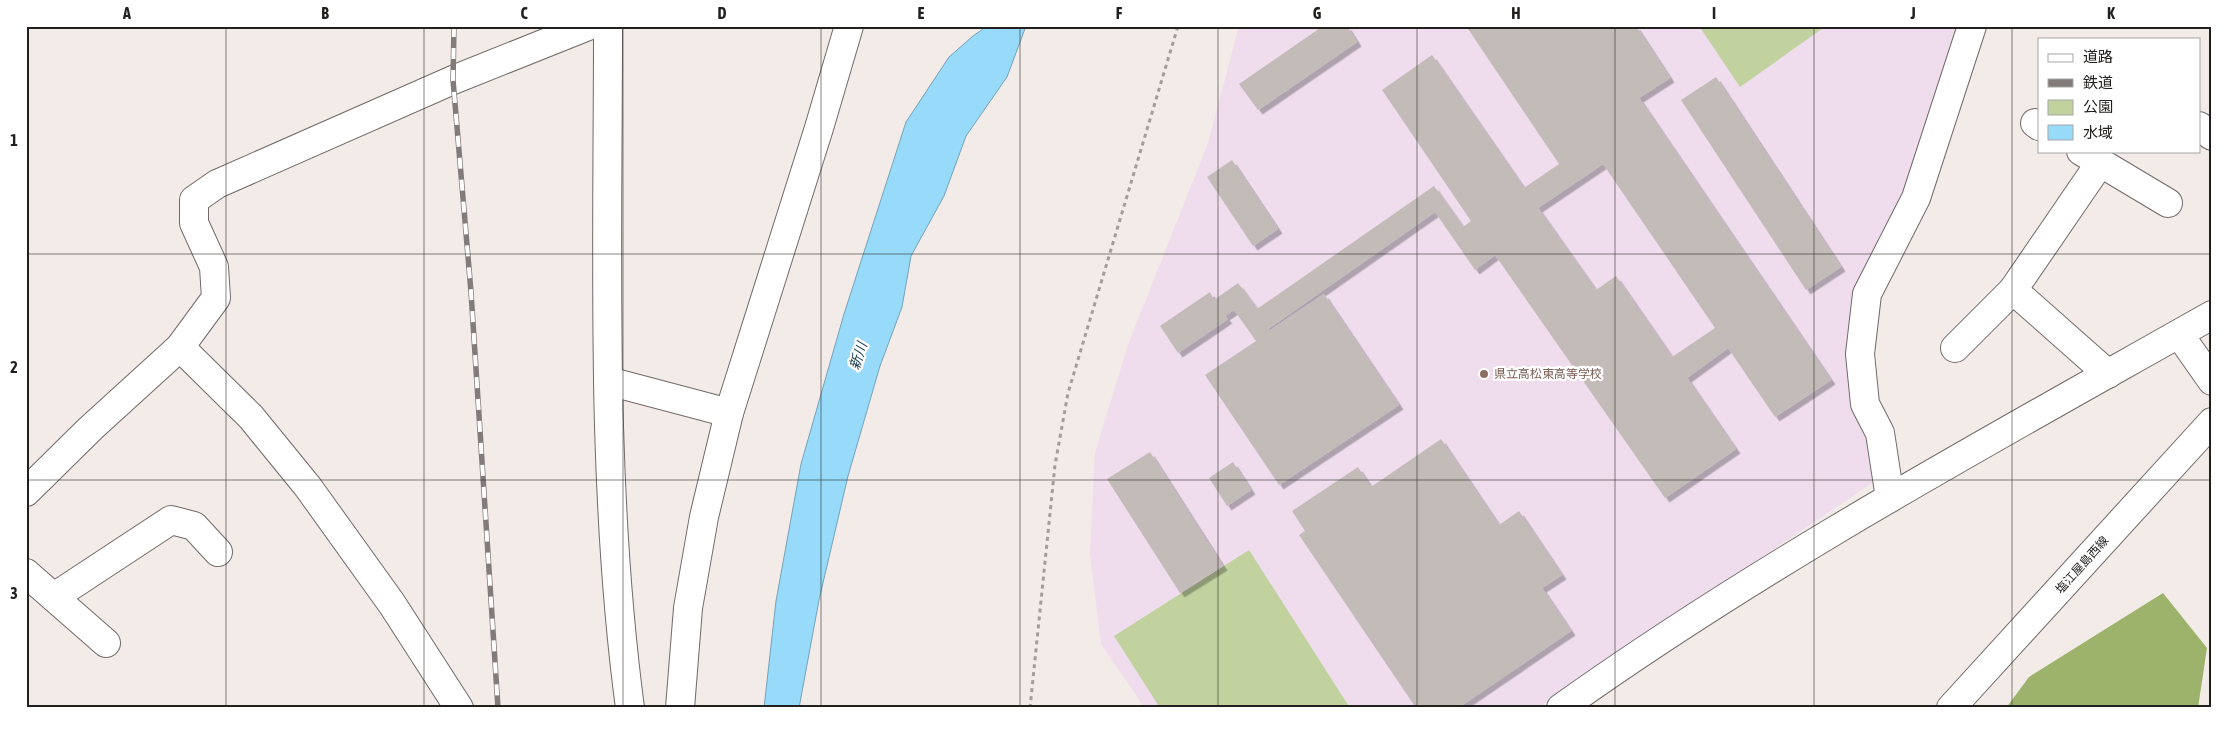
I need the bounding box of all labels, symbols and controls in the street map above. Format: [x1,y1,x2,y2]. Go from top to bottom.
text: A [122,4,131,22]
text: B [321,4,329,22]
text: C [520,4,528,22]
text: D [718,4,727,22]
text: E [918,4,925,22]
text: F [1116,4,1123,22]
text: G [1313,4,1322,22]
text: H [1511,4,1521,22]
text: I [1712,4,1716,22]
text: J [1909,4,1916,22]
text: K [2107,4,2115,22]
legend [2038,38,2200,152]
text: 道路 [2083,48,2113,65]
text: 鉄道 [2083,74,2113,91]
text: 公園 [2083,98,2113,115]
text: 水域 [2083,124,2113,141]
text: 1 [10,131,18,149]
water label: 新川 [846,338,871,372]
text: 2 [10,358,18,376]
place label: 県立高松東高等学校 [1494,367,1602,381]
marker: 県立高松東高等学校 [1478,368,1490,380]
street label: 塩江屋島西線 [2053,534,2111,596]
text: 3 [10,584,18,602]

